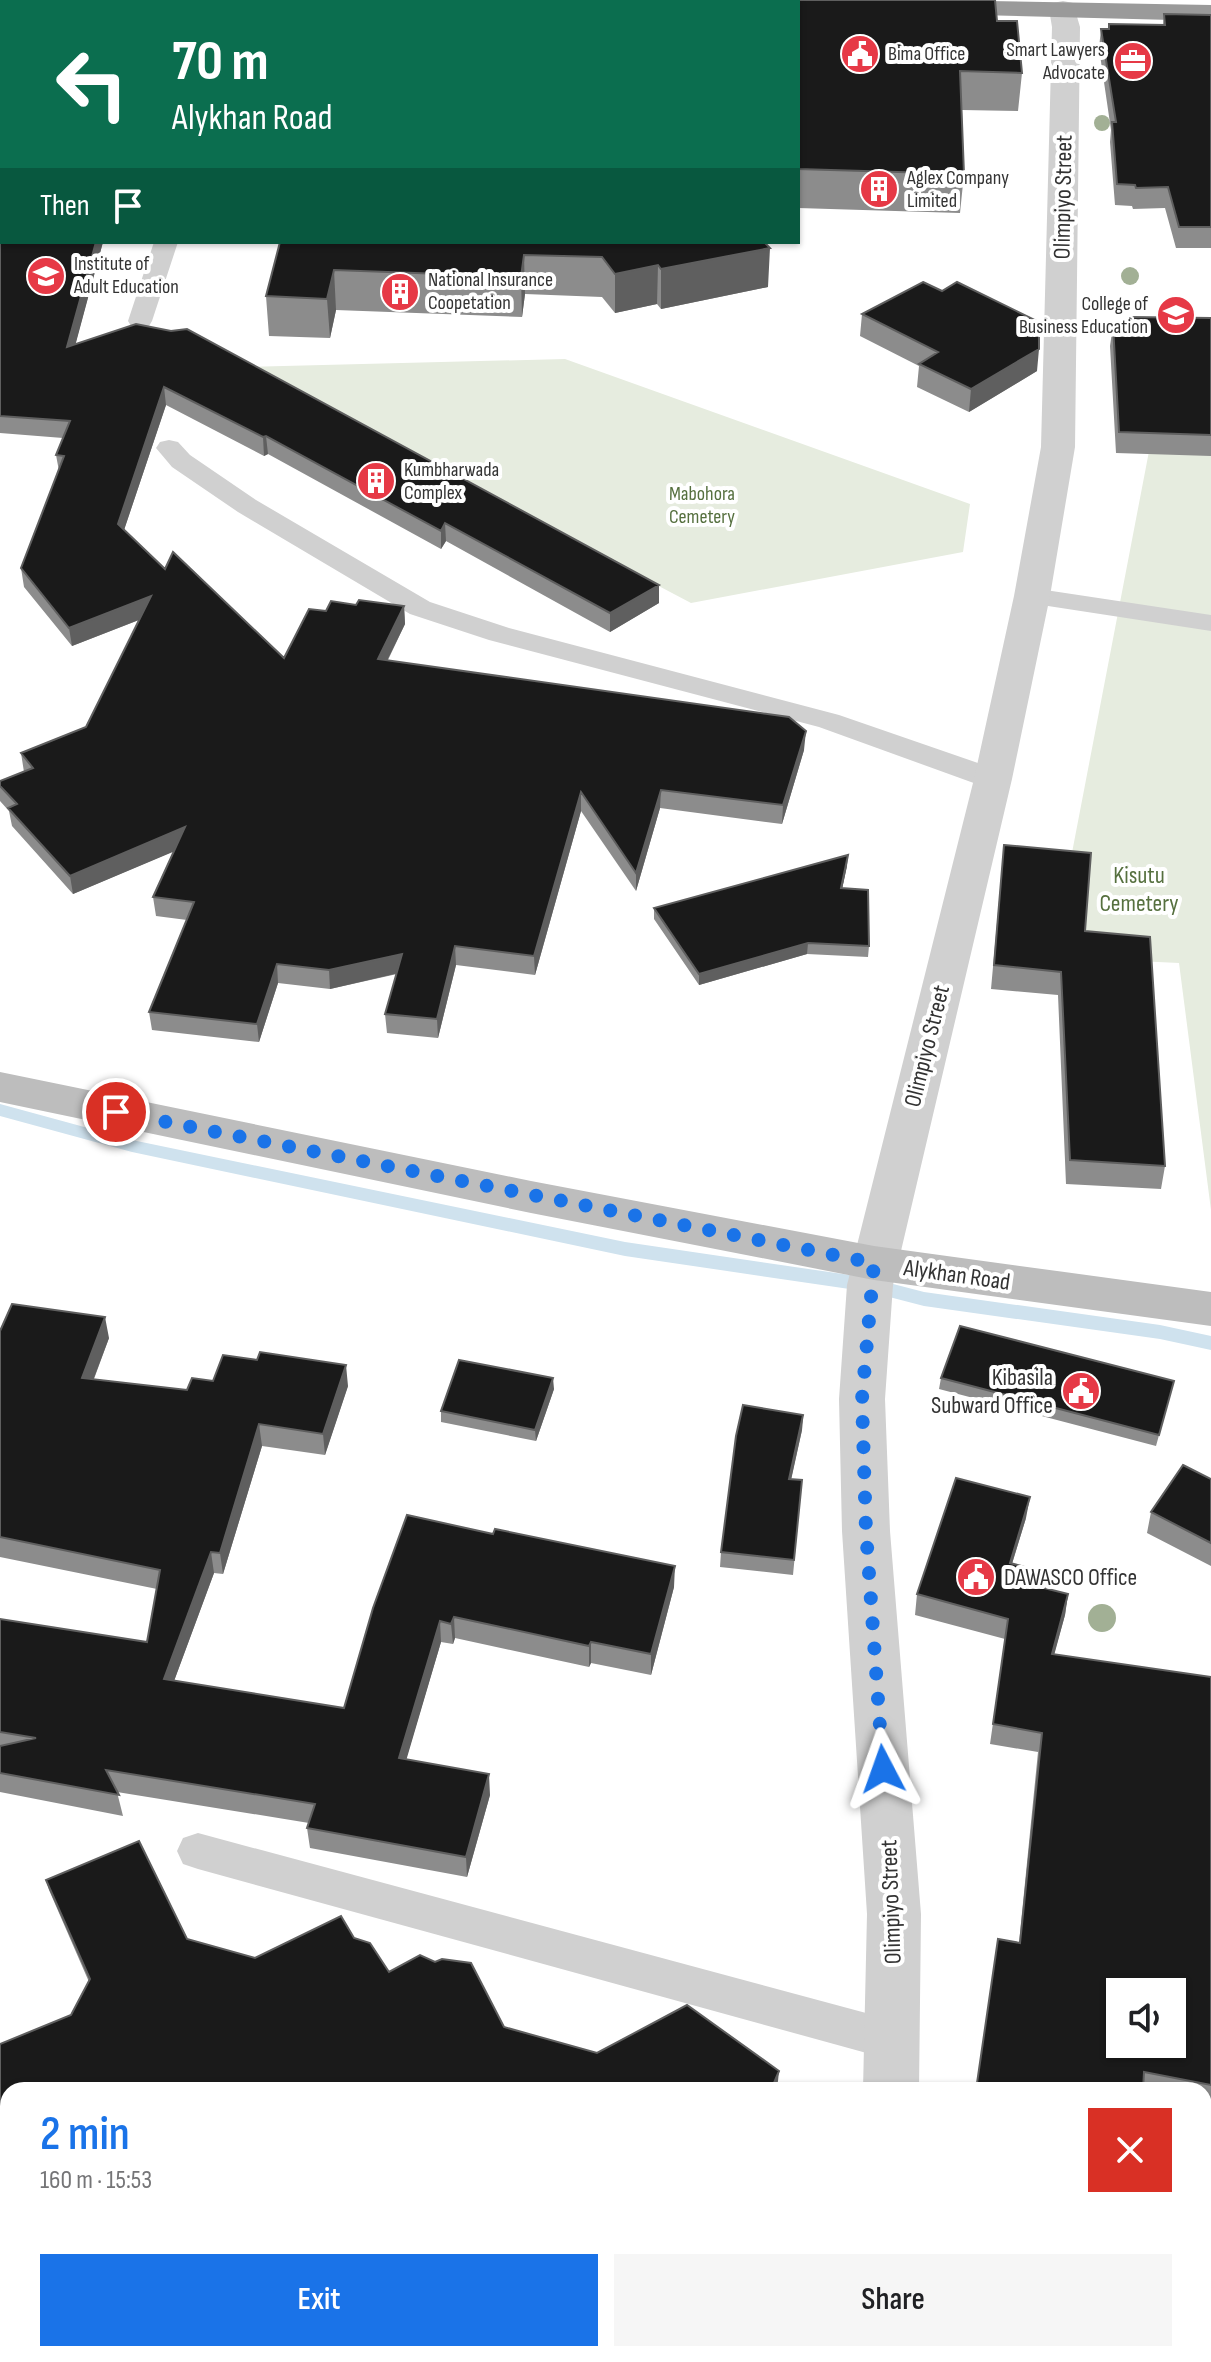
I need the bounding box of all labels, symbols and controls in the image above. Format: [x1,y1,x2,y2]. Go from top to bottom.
text: 70 m [172,29,269,96]
icon: left [40,32,144,136]
public building icon: Bima Office [839,33,881,75]
place label: Smart Lawyers Advocate [1006,38,1105,85]
office icon: Smart Lawyers Advocate [1112,40,1154,82]
place label: Bima Office [888,42,965,66]
text: Alykhan Road [172,97,333,140]
street label: Olimpiyo Street [1047,134,1079,260]
place label: Aglex Company Limited [906,166,1009,213]
building icon: Aglex Company Limited [858,168,900,210]
icon: arrive [106,184,150,228]
text: Then [40,188,90,224]
place label: Institute of Adult Education [73,252,179,299]
school or university icon: Institute of Adult Education [25,255,67,297]
place label: National Insurance Coopetation [428,268,553,315]
building icon: National Insurance Coopetation [379,271,421,313]
place label: College of Business Education [1019,292,1148,339]
school or university icon: College of Business Education [1155,294,1197,336]
place label: Kumbharwada Complex [404,458,499,505]
building icon: Kumbharwada Complex [355,460,397,502]
park label: Mabohora Cemetery [669,482,735,529]
park label: Kisutu Cemetery [1099,861,1179,918]
street label: Olimpiyo Street [898,982,956,1110]
pin [82,1078,150,1146]
icon: arrive [94,1090,138,1134]
street label: Alykhan Road [901,1253,1012,1297]
place label: Kibasila Subward Office [931,1363,1053,1420]
public building icon: Kibasila Subward Office [1060,1370,1102,1412]
public building icon: DAWASCO Office [955,1556,997,1598]
place label: DAWASCO Office [1004,1563,1137,1592]
position arrow [841,1727,925,1811]
street label: Olimpiyo Street [874,1839,908,1965]
map controls [1106,1978,1186,2058]
button: sound [1106,1978,1186,2058]
text: 2 min [40,2106,130,2163]
button: close [1088,2108,1172,2192]
text: 160 m · 15:53 [40,2165,152,2196]
button: Exit [40,2254,598,2346]
button: Share [614,2254,1172,2346]

